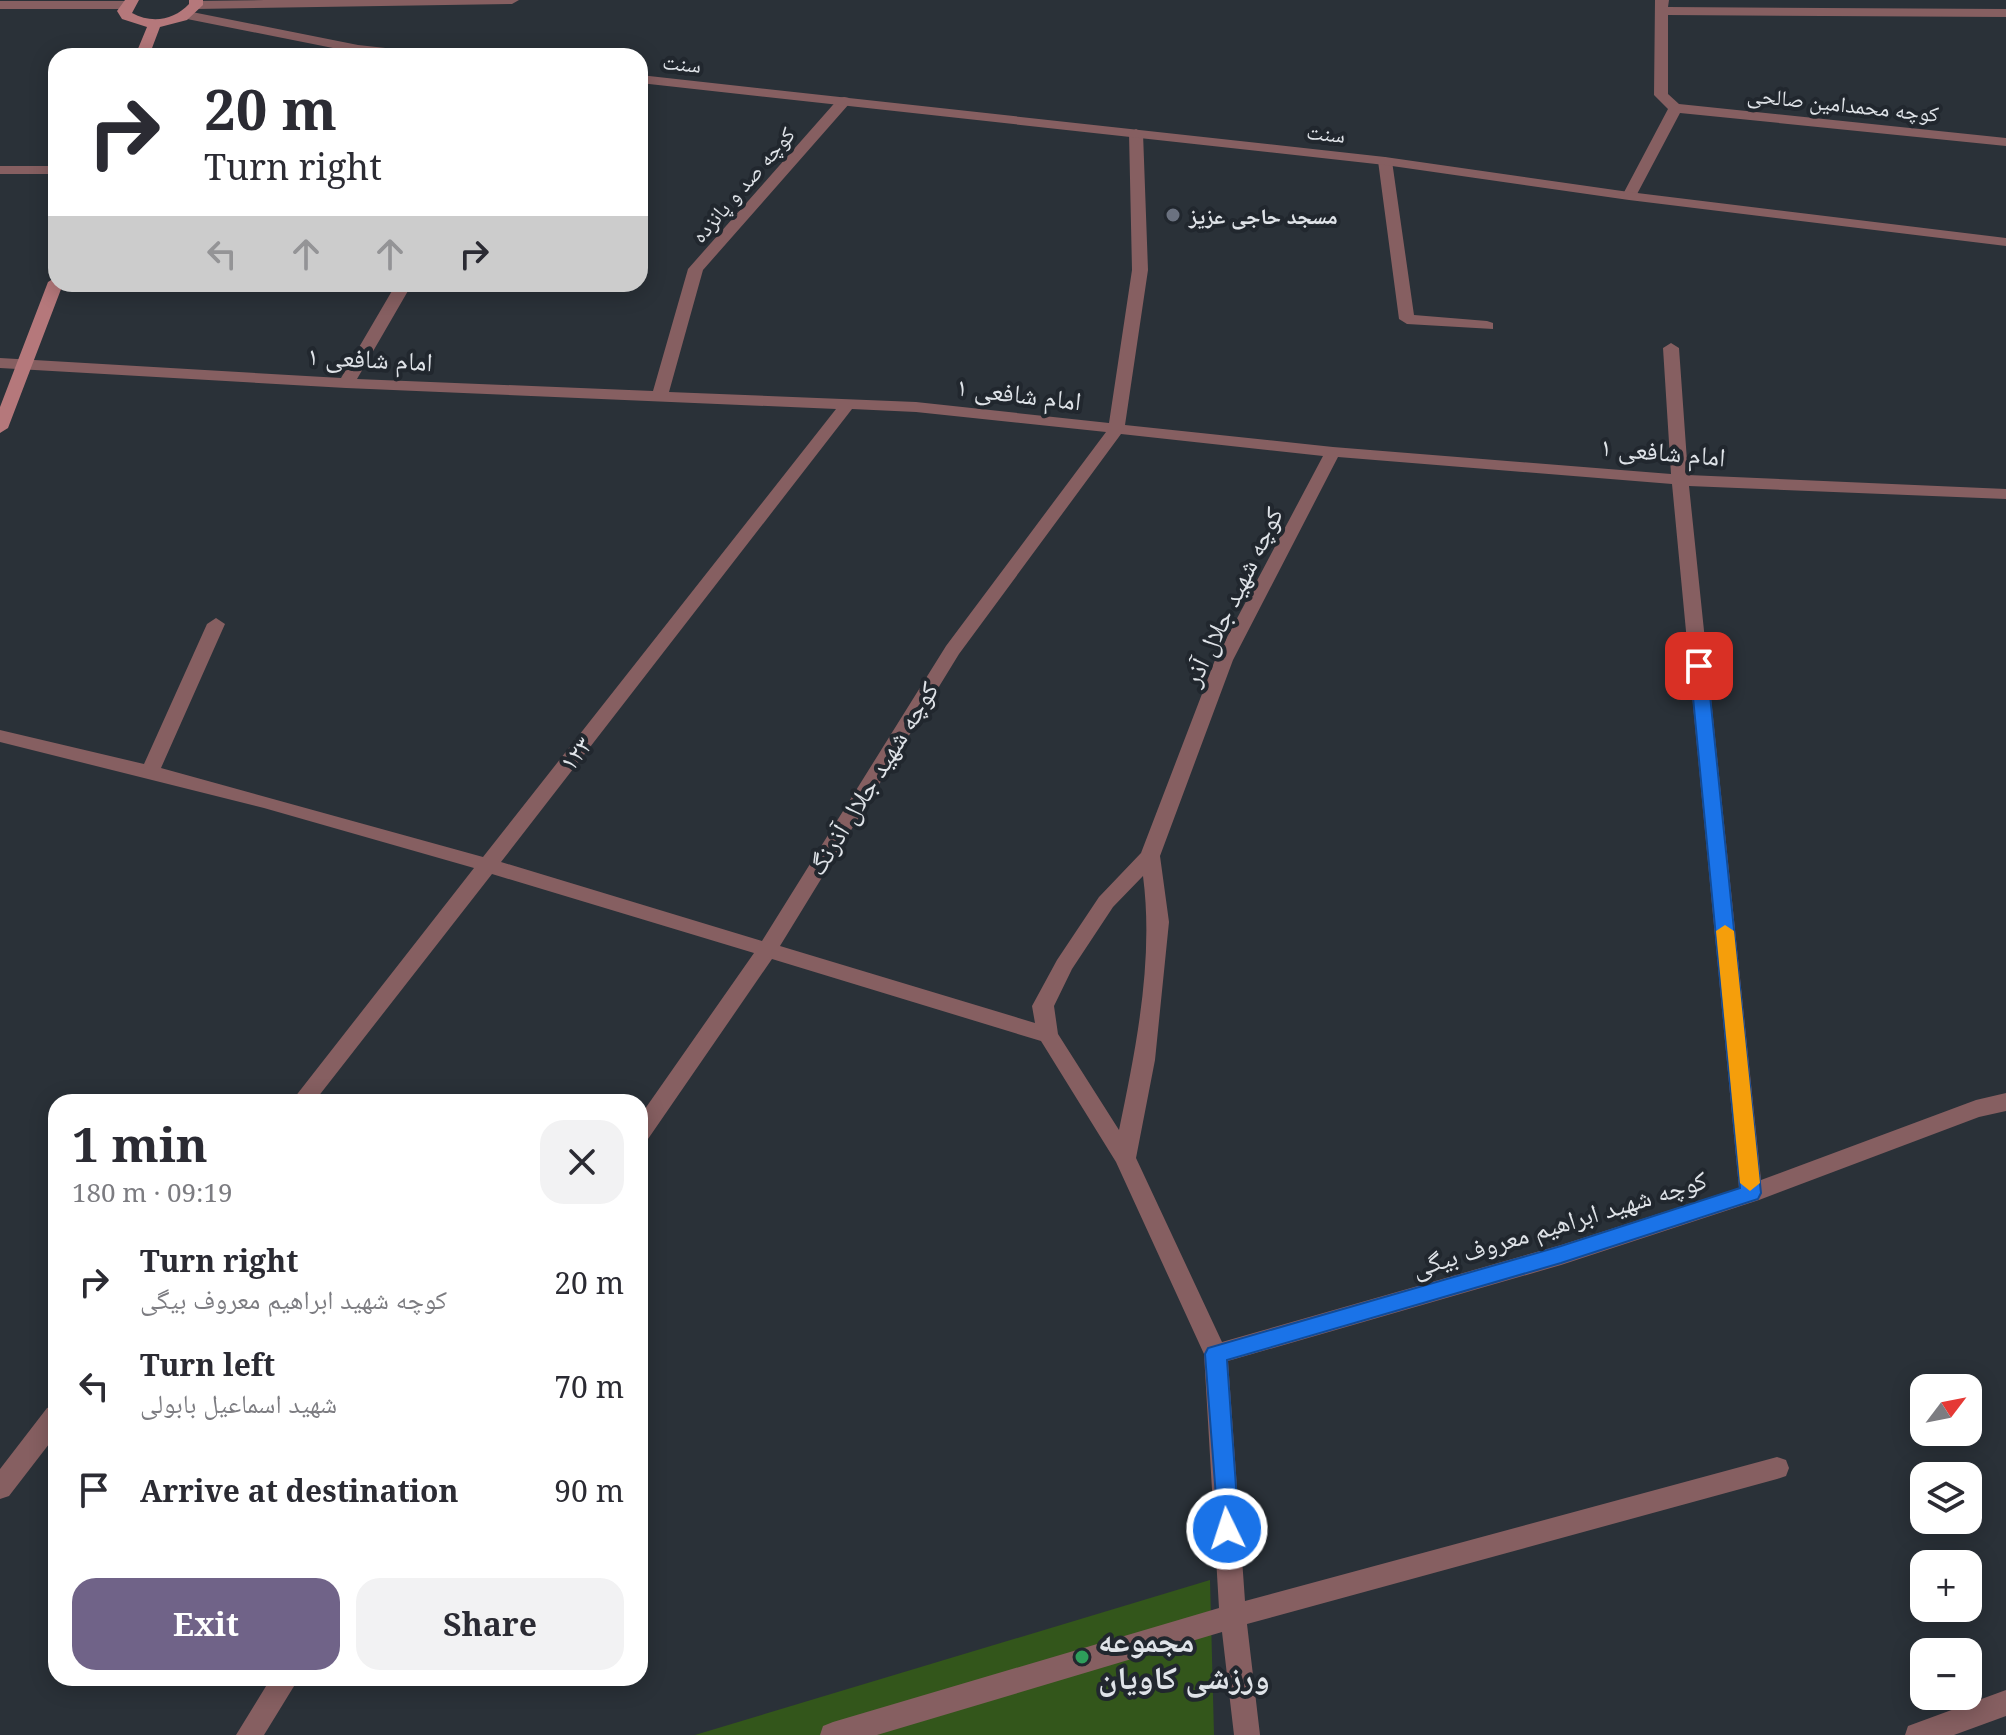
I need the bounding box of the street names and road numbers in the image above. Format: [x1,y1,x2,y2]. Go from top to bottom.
street label: سنت [661,45,703,79]
street label: کوچه محمدامین صالحی [1746,78,1940,128]
street label: سنت [1305,115,1347,149]
street label: کوچه صد و پانزده [683,120,801,249]
street label: امام شافعی ۱ [306,337,434,380]
street label: امام شافعی ۱ [954,367,1084,420]
street label: امام شافعی ۱ [1599,428,1727,475]
street label: کوچه شهید جلال آذر [1173,500,1291,692]
street label: کوچه شهید جلال آذرنگ [798,674,946,882]
street label: ۱۲۳ [550,728,600,778]
street label: کوچه شهید ابراهیم معروف بیگی [1407,1161,1711,1285]

